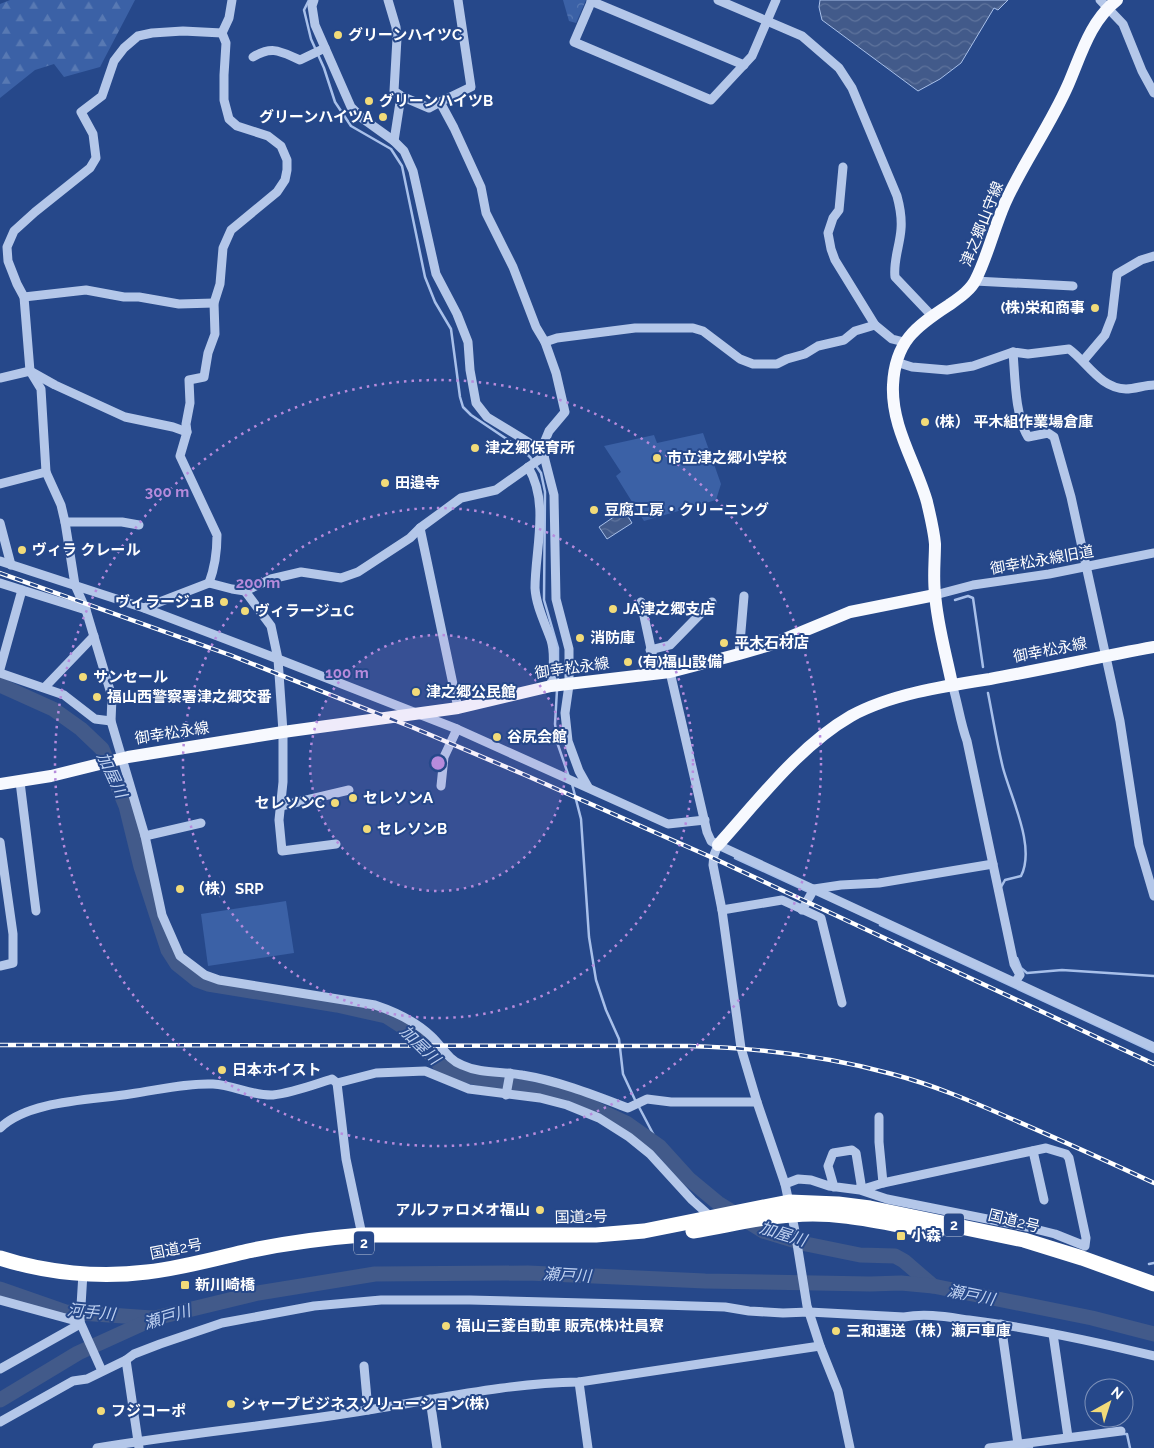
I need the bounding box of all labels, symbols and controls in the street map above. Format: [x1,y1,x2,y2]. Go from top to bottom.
place label: グリーンハイツC [348,26,462,44]
marker: グリーンハイツC [332,29,344,41]
place label: グリーンハイツB [379,92,493,110]
marker: グリーンハイツB [363,95,375,107]
place label: グリーンハイツA [259,108,374,126]
marker: グリーンハイツA [377,111,389,123]
street label: 津之郷山守線 [957,179,1007,269]
place label: (株)栄和商事 [1001,299,1085,317]
marker: (株)栄和商事 [1089,302,1101,314]
place label: (株） 平木組作業場倉庫 [935,413,1093,431]
marker: (株） 平木組作業場倉庫 [919,416,931,428]
place label: 津之郷保育所 [485,439,575,457]
marker: 津之郷保育所 [469,442,481,454]
place label: 市立津之郷小学校 [667,449,787,467]
marker: 市立津之郷小学校 [651,452,663,464]
place label: 田邉寺 [395,474,440,492]
marker: 田邉寺 [379,477,391,489]
text: 300 m [145,483,189,501]
place label: 豆腐工房・クリーニング [604,501,769,519]
marker: 豆腐工房・クリーニング [588,504,600,516]
place label: ヴィラ クレール [32,541,141,559]
street label: 御幸松永線旧道 [989,542,1095,578]
marker: ヴィラ クレール [16,544,28,556]
text: 200 m [236,574,280,592]
place label: ヴィラージュB [115,593,214,611]
marker: ヴィラージュB [218,596,230,608]
place label: JA津之郷支店 [623,600,715,618]
place label: ヴィラージュC [255,602,354,620]
marker: JA津之郷支店 [607,603,619,615]
marker: ヴィラージュC [239,605,251,617]
place label: 消防庫 [590,629,635,647]
marker: 消防庫 [574,632,586,644]
place label: 平木石材店 [734,634,809,652]
street label: 御幸松永線 [1011,634,1089,666]
marker: 平木石材店 [718,637,730,649]
place label: (有)福山設備 [638,653,722,671]
street label: 御幸松永線 [534,654,610,682]
marker: (有)福山設備 [622,656,634,668]
text: 100 m [325,664,369,682]
place label: サンセール [93,668,168,686]
marker: サンセール [77,671,89,683]
place label: 津之郷公民館 [426,683,516,701]
marker: 津之郷公民館 [410,686,422,698]
place label: 福山西警察署津之郷交番 [106,688,272,706]
marker: 福山西警察署津之郷交番 [91,691,103,703]
street label: 御幸松永線 [134,718,210,748]
place label: 谷尻会館 [507,728,567,746]
marker: 谷尻会館 [491,731,503,743]
water label: 加屋川 [93,749,132,803]
centre of rings [429,754,447,772]
place label: セレソンA [363,789,434,807]
marker: セレソンA [347,792,359,804]
place label: セレソンC [255,794,325,812]
marker: セレソンC [329,797,341,809]
place label: セレソンB [377,820,447,838]
marker: セレソンB [361,823,373,835]
place label: （株）SRP [190,880,264,898]
marker: （株）SRP [174,883,186,895]
water label: 加屋川 [396,1021,445,1070]
place label: 日本ホイスト [232,1061,322,1079]
marker: 日本ホイスト [216,1064,228,1076]
place label: アルファロメオ福山 [395,1201,530,1219]
marker: アルファロメオ福山 [534,1204,546,1216]
street label: 国道2号 [986,1206,1042,1236]
street label: 国道2号 [554,1208,608,1226]
road number: 2 [944,1214,964,1236]
water label: 加屋川 [757,1218,811,1251]
place label: 小森 [911,1227,941,1245]
marker: 小森 [895,1230,907,1242]
road number: 2 [354,1232,374,1254]
street label: 国道2号 [148,1235,204,1263]
water label: 瀬戸川 [543,1264,593,1286]
place label: 新川崎橋 [195,1276,256,1294]
marker: 新川崎橋 [179,1279,191,1291]
water label: 瀬戸川 [946,1281,998,1309]
water label: 河手川 [66,1300,118,1324]
water label: 瀬戸川 [141,1300,195,1333]
place label: 福山三菱自動車 販売(株)社員寮 [455,1317,664,1335]
marker: 福山三菱自動車 販売(株)社員寮 [440,1320,452,1332]
place label: 三和運送（株）瀬戸車庫 [846,1322,1011,1340]
marker: 三和運送（株）瀬戸車庫 [830,1325,842,1337]
north arrow [1084,1378,1134,1428]
text: N [1108,1383,1126,1402]
place label: シャープビジネスソリューション(株) [241,1395,489,1413]
marker: シャープビジネスソリューション(株) [225,1398,237,1410]
place label: フジコーポ [111,1402,186,1420]
marker: フジコーポ [95,1405,107,1417]

